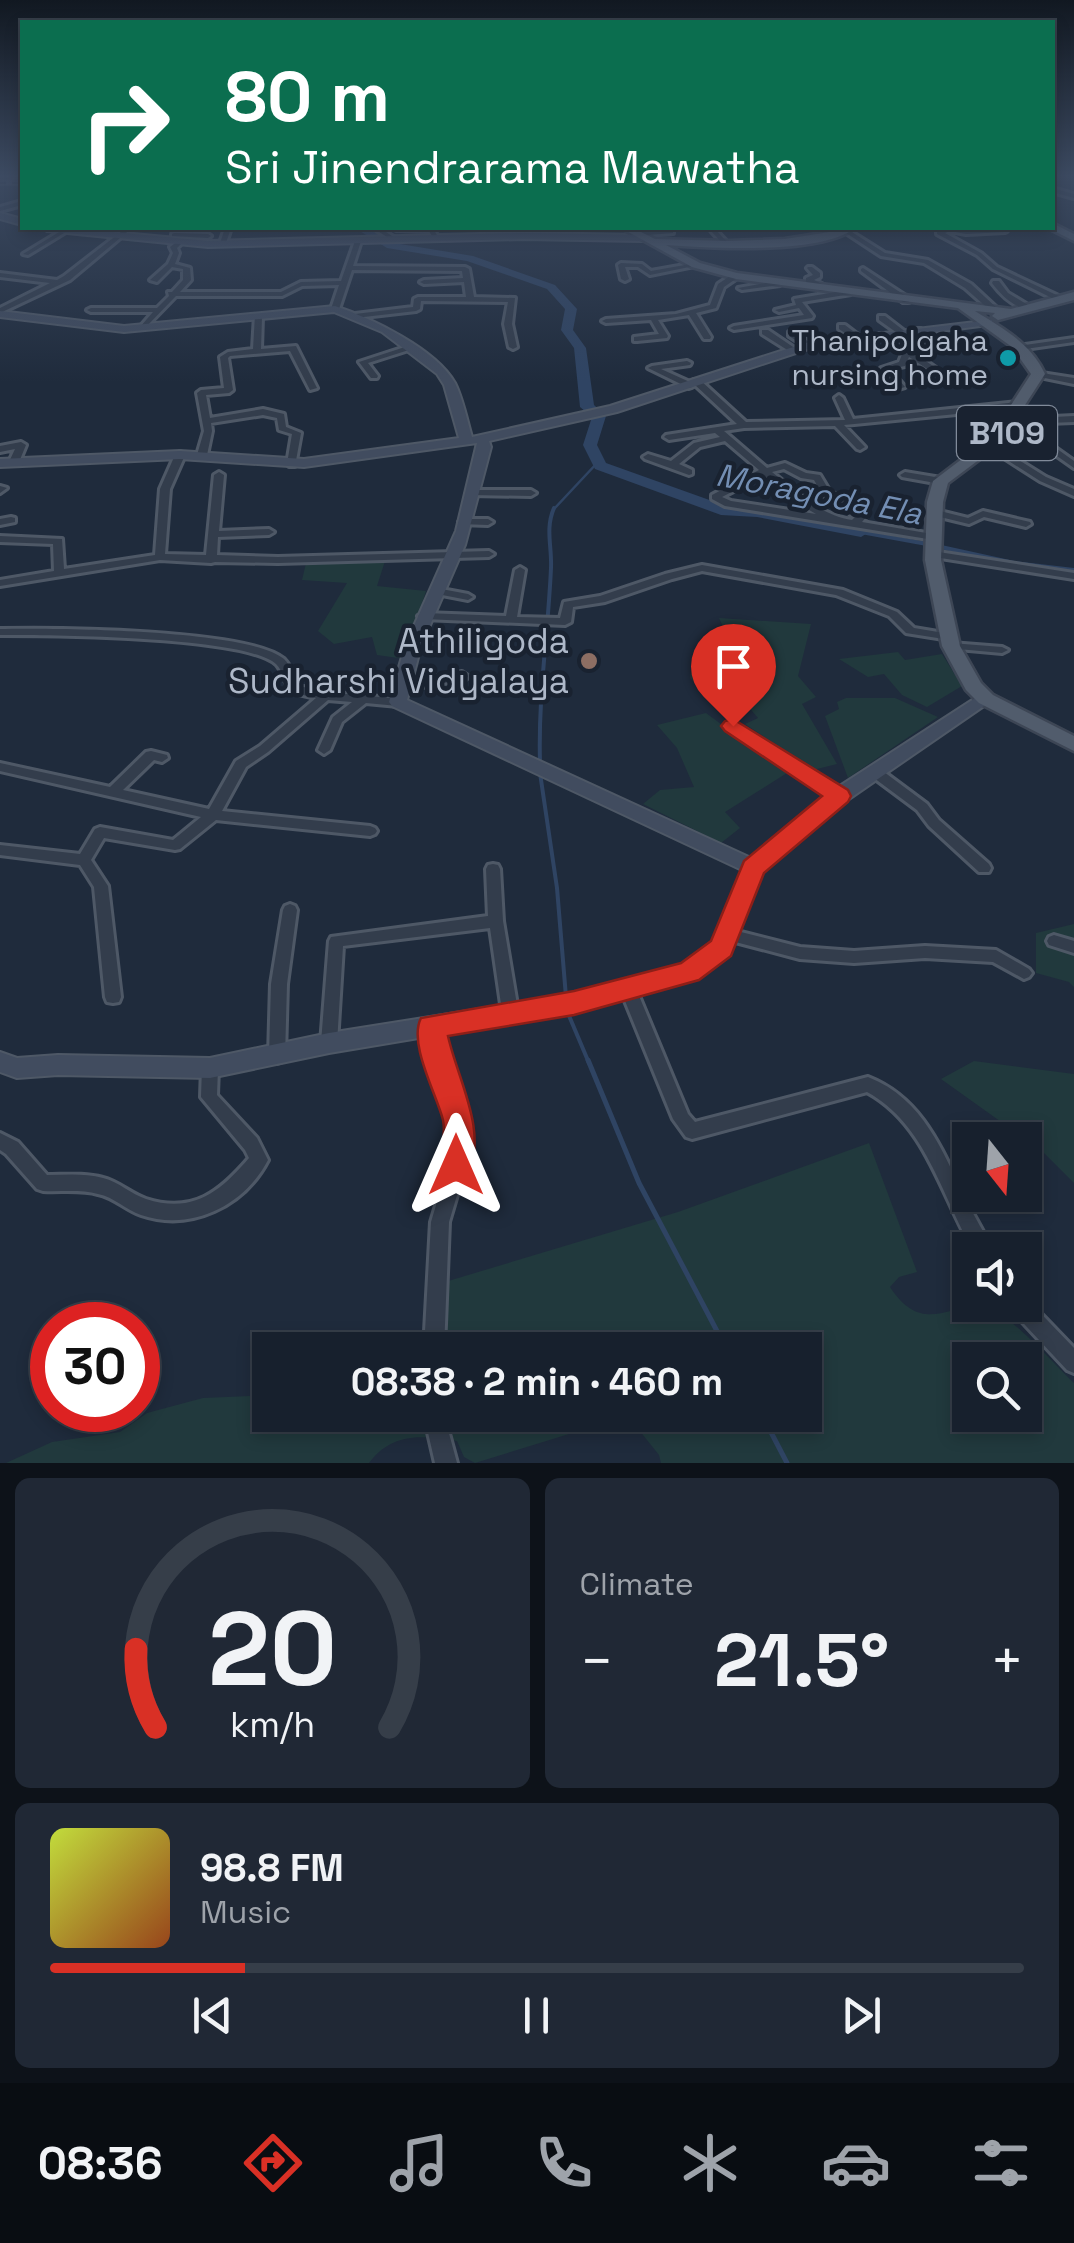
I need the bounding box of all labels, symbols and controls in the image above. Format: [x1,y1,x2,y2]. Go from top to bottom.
text: 80 m [225,52,390,141]
icon: right [60,60,190,190]
text: Sri Jinendrarama Mawatha [225,139,800,196]
place label: Thanipolgaha nursing home [791,321,988,394]
marker: Thanipolgaha nursing home [997,347,1019,369]
road number: B109 [957,406,1057,460]
water label: Moragoda Ela [713,454,926,534]
place label: Athiligoda Sudharshi Vidyalaya [228,619,569,703]
pin [691,624,776,727]
icon: arrive [706,639,761,694]
marker: Athiligoda Sudharshi Vidyalaya [578,650,600,672]
position arrow [404,1113,508,1217]
north arrow [952,1122,1042,1212]
map controls [952,1122,1042,1432]
button: sound [952,1232,1042,1322]
speed limit sign: 30 [30,1302,160,1432]
button: search [952,1342,1042,1432]
text: 08:38 · 2 min · 460 m [351,1358,723,1406]
text: Climate [580,1564,694,1604]
text: 20 [208,1583,337,1715]
text: 21.5° [714,1612,889,1708]
text: − [580,1626,614,1696]
text: + [990,1626,1024,1696]
text: km/h [230,1702,315,1747]
text: 98.8 FM [200,1844,344,1892]
text: Music [200,1892,291,1932]
icon: previous [185,1988,240,2043]
icon: pause [509,1988,564,2043]
icon: next [834,1988,889,2043]
icon: directions [238,2128,308,2198]
icon: music [384,2128,454,2198]
icon: phone [529,2128,599,2198]
icon: climate [675,2128,745,2198]
icon: car [821,2128,891,2198]
icon: filters [966,2128,1036,2198]
text: 08:36 [38,2135,163,2192]

